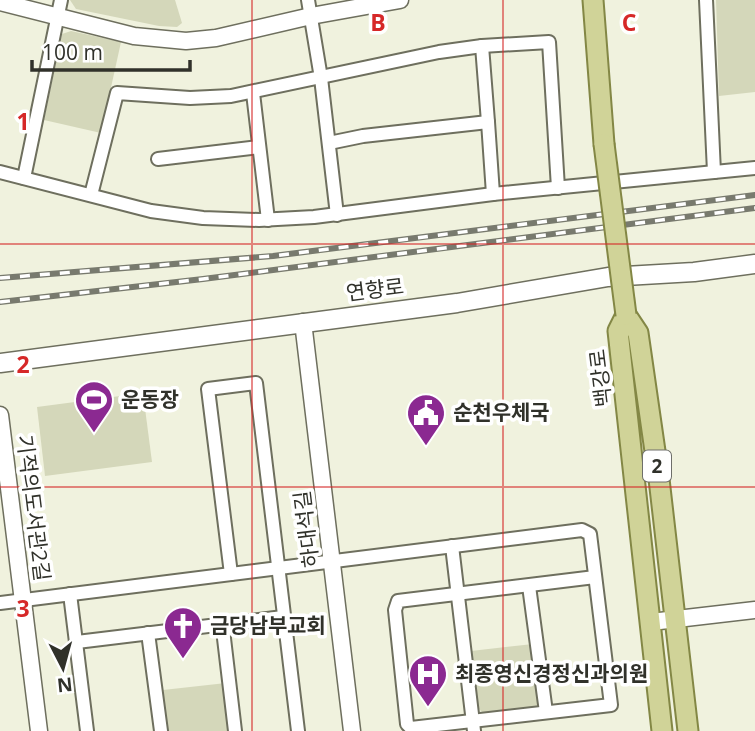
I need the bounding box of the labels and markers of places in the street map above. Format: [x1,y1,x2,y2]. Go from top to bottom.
sports icon: 운동장 [73,379,115,434]
place label: 운동장 [121,385,179,413]
public building icon: 순천우체국 [405,392,447,447]
place label: 순천우체국 [453,398,550,426]
church icon: 금당남부교회 [162,605,204,660]
place label: 금당남부교회 [210,611,326,639]
hospital icon: 최종영신경정신과의원 [407,653,449,708]
place label: 최종영신경정신과의원 [455,659,648,687]

